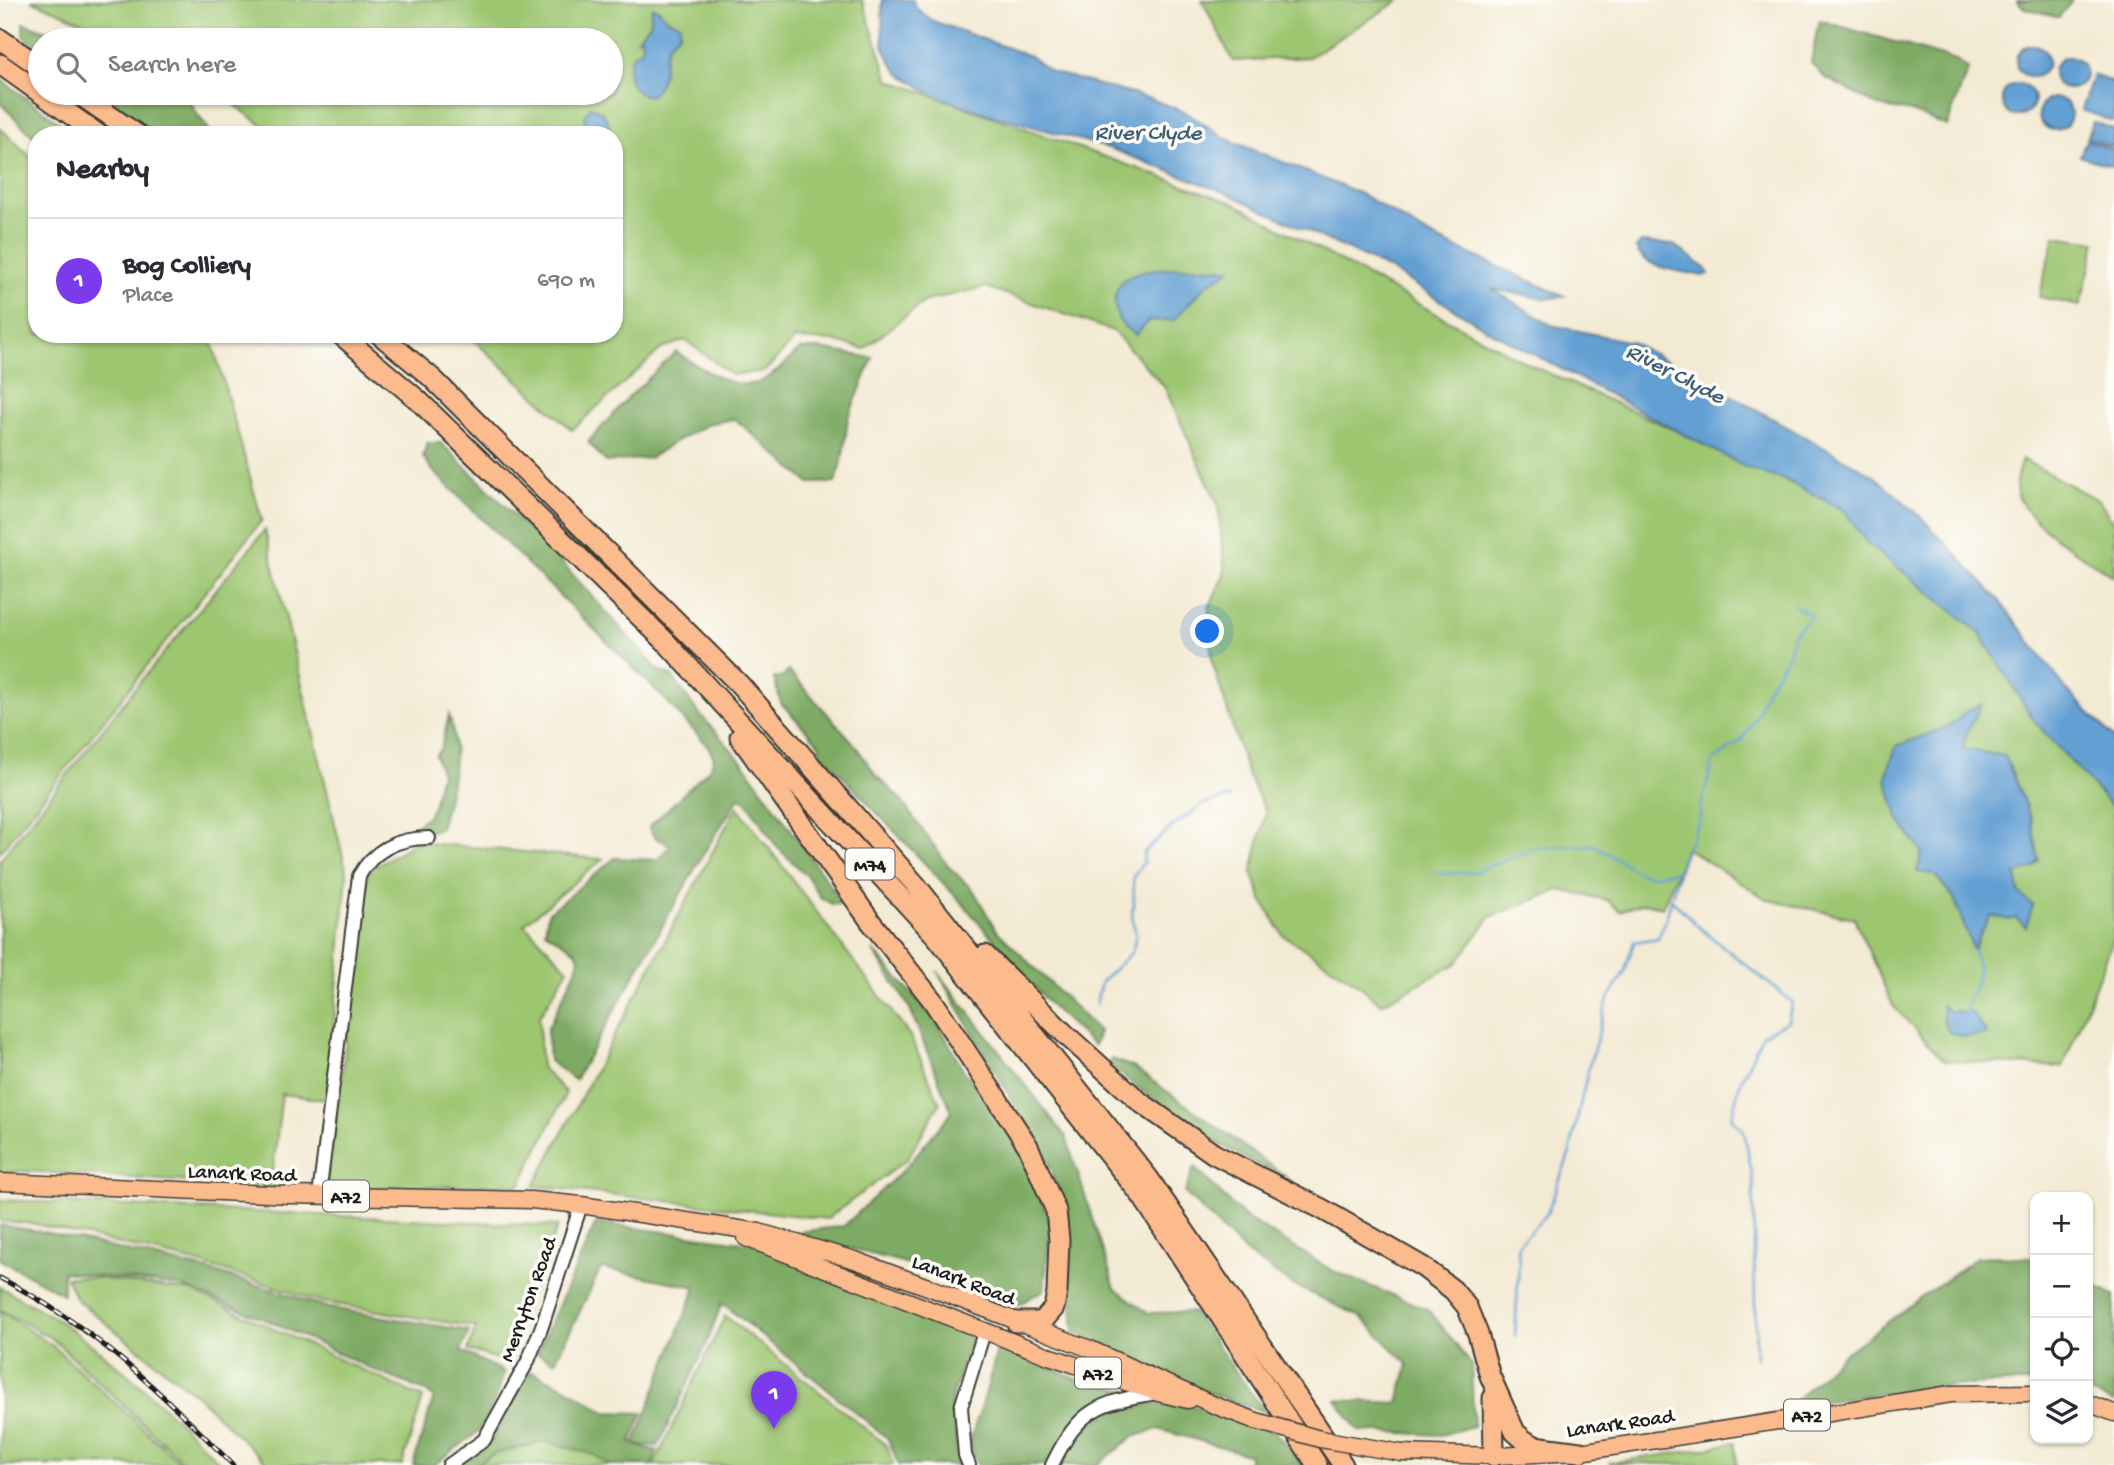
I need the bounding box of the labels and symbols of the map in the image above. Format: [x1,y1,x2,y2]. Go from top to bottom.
water label: River Clyde [1095,121,1203,148]
water label: River Clyde [1621,339,1729,412]
your location [1190,614,1224,648]
road number: M74 [846,848,894,880]
street label: Lanark Road [187,1161,298,1190]
road number: A72 [323,1180,369,1212]
street label: Merryton Road [496,1233,565,1366]
street label: Lanark Road [908,1251,1020,1314]
road number: A72 [1075,1358,1121,1388]
pin: 1 [751,1371,797,1429]
road number: A72 [1784,1400,1830,1430]
street label: Lanark Road [1565,1405,1678,1445]

